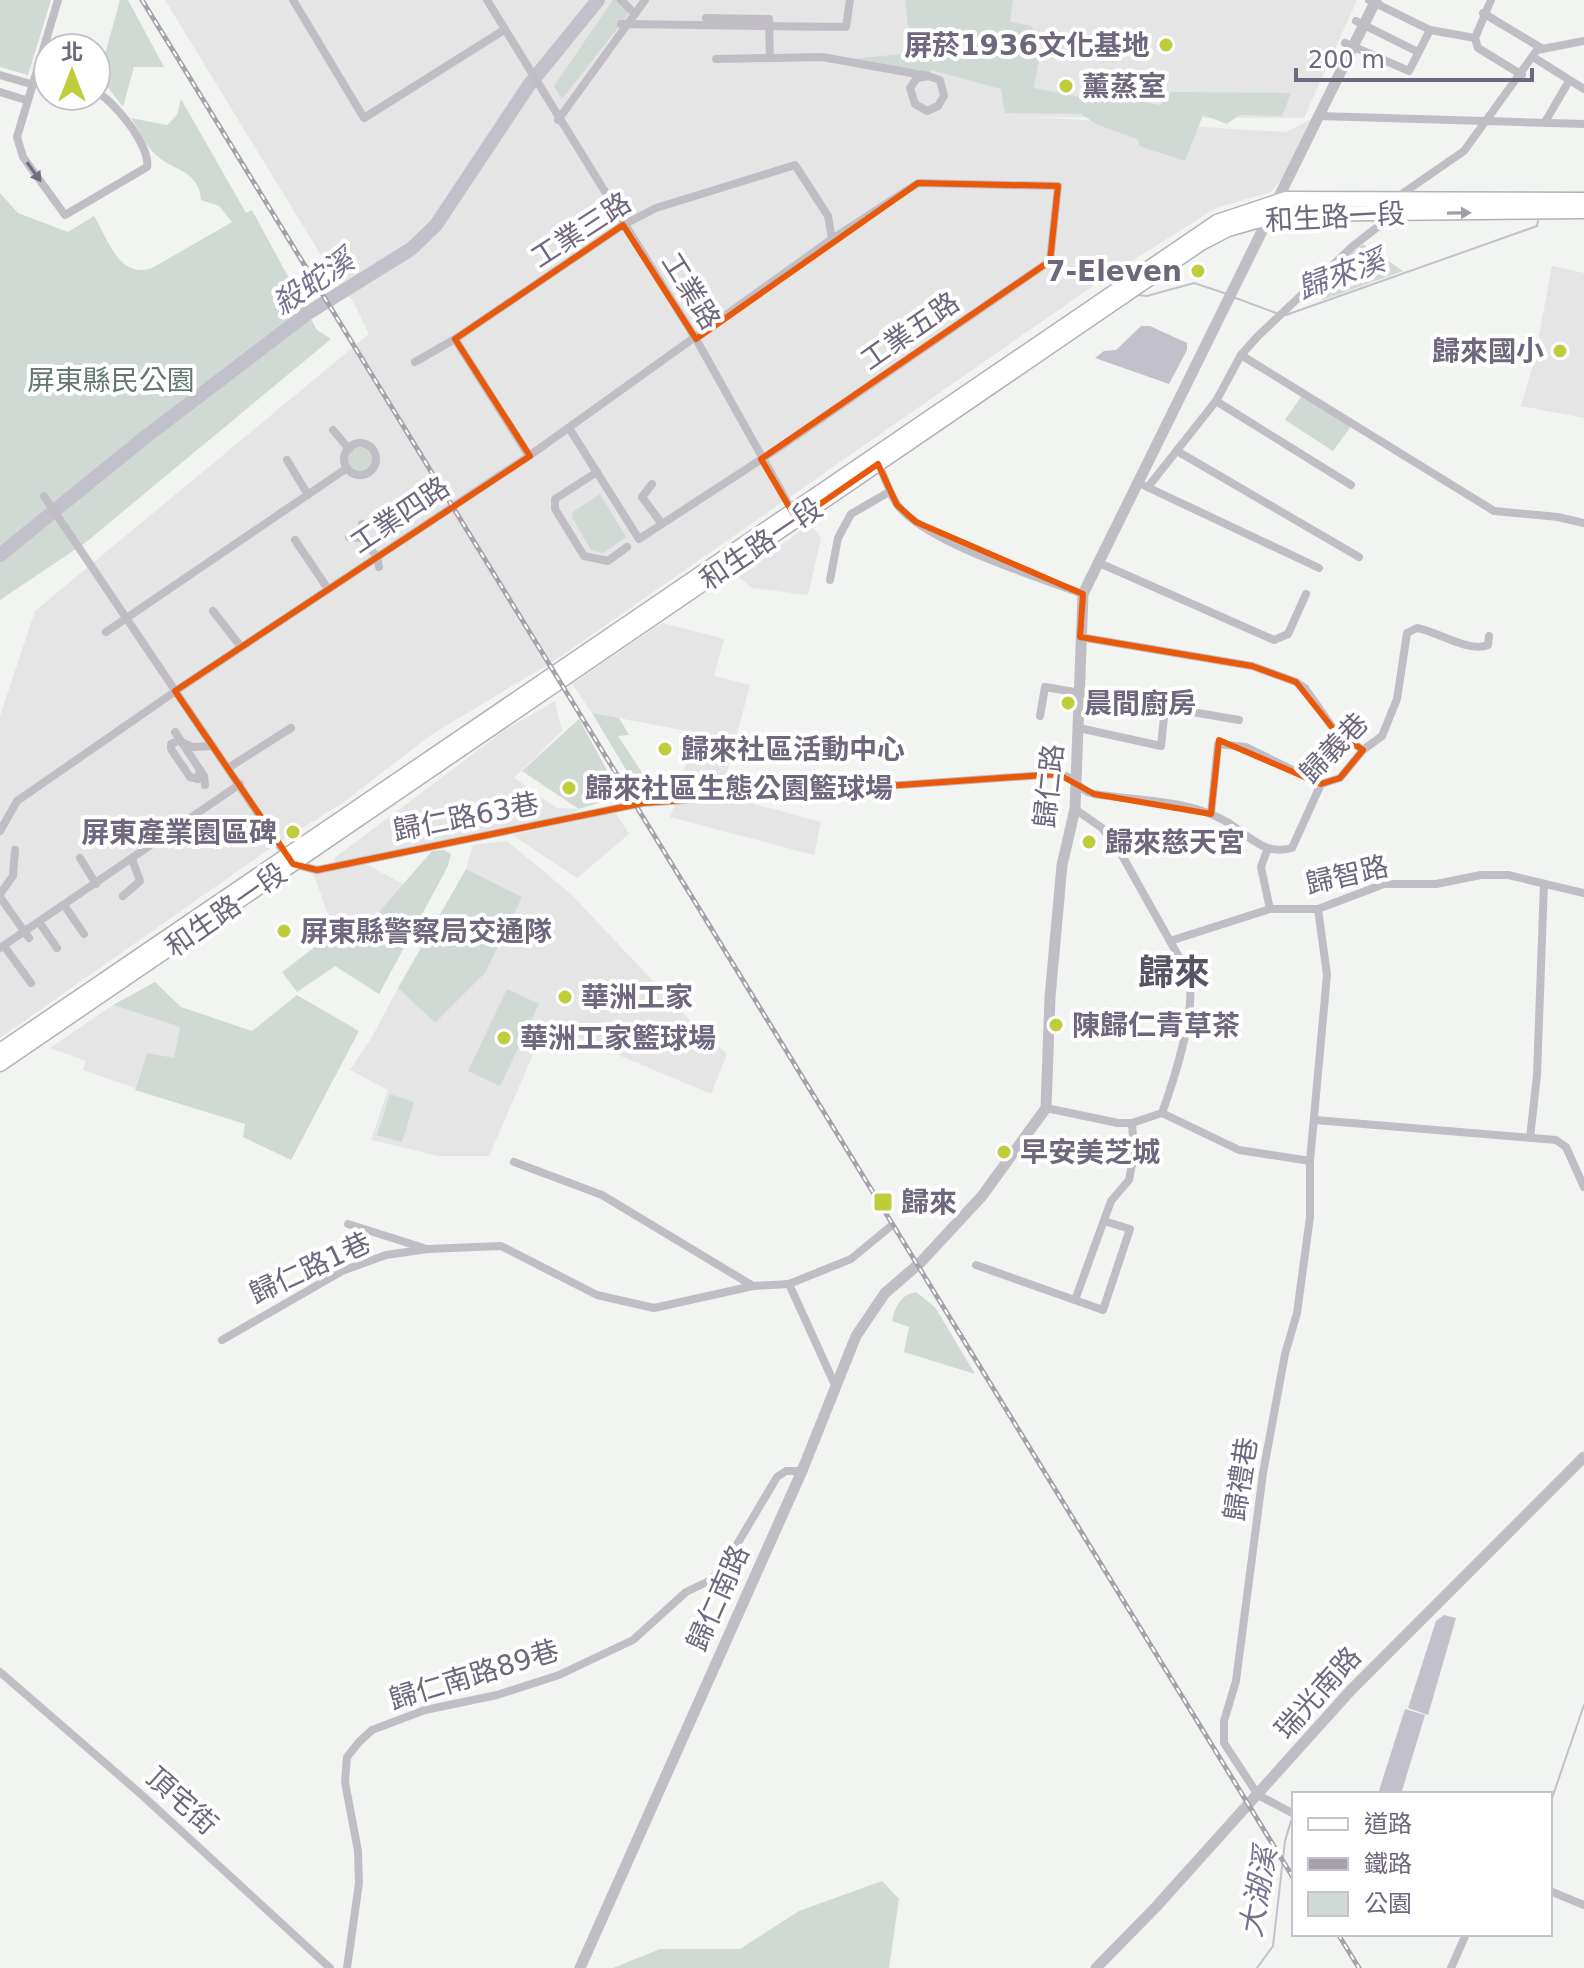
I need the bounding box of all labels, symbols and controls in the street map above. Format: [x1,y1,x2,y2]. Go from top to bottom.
place label: 屏菸1936文化基地 [904,29,1150,62]
north arrow [32,32,112,112]
scale bar [1296,32,1532,82]
marker: 屏菸1936文化基地 [1157,36,1175,54]
text: 北 [61,40,83,65]
text: 200 m [1308,46,1385,74]
place label: 薰蒸室 [1082,70,1166,103]
marker: 薰蒸室 [1057,77,1075,95]
one-way arrow [25,162,41,182]
street label: 工業三路 [525,186,637,274]
street label: 和生路一段 [1264,197,1406,237]
one-way arrow [1447,207,1472,219]
water label: 殺蛇溪 [266,240,363,322]
water label: 歸來溪 [1293,241,1393,306]
street label: 工業路 [655,247,727,335]
place label: 7-Eleven [1046,255,1182,288]
marker: 7-Eleven [1189,262,1207,280]
street label: 工業五路 [855,285,965,377]
place label: 歸來國小 [1432,335,1544,368]
marker: 歸來國小 [1551,342,1569,360]
park label: 屏東縣民公園 [27,364,195,397]
street label: 工業四路 [344,470,456,560]
street label: 和生路一段 [694,491,828,597]
place label: 晨間廚房 [1084,687,1196,720]
marker: 晨間廚房 [1059,694,1077,712]
street label: 歸義巷 [1293,706,1375,790]
place label: 歸來社區活動中心 [681,733,905,766]
marker: 歸來社區活動中心 [656,740,674,758]
street label: 歸仁路 [1028,742,1070,830]
place label: 歸來社區生態公園籃球場 [585,772,893,805]
marker: 歸來社區生態公園籃球場 [560,779,578,797]
street label: 歸仁路63巷 [390,787,542,847]
place label: 屏東產業園區碑 [81,816,277,849]
marker: 屏東產業園區碑 [284,823,302,841]
place label: 歸來慈天宮 [1105,826,1245,859]
marker: 歸來慈天宮 [1080,833,1098,851]
street label: 歸智路 [1302,849,1392,901]
street label: 和生路一段 [159,856,293,964]
place label: 屏東縣警察局交通隊 [300,915,552,948]
marker: 屏東縣警察局交通隊 [275,922,293,940]
district label: 歸來 [1138,952,1210,993]
place label: 華洲工家 [581,981,693,1014]
marker: 華洲工家 [556,988,574,1006]
place label: 陳歸仁青草茶 [1072,1009,1240,1042]
marker: 陳歸仁青草茶 [1047,1016,1065,1034]
place label: 華洲工家籃球場 [520,1022,716,1055]
marker: 華洲工家籃球場 [495,1029,513,1047]
place label: 早安美芝城 [1020,1136,1160,1169]
marker: 早安美芝城 [995,1143,1013,1161]
place label: 歸來 [901,1186,957,1219]
marker: 歸來 [872,1191,894,1213]
street label: 歸仁路1巷 [244,1226,376,1310]
street label: 歸禮巷 [1218,1435,1264,1523]
street label: 歸仁南路 [680,1540,756,1656]
street label: 歸仁南路89巷 [385,1634,563,1716]
street label: 瑞光南路 [1268,1640,1368,1746]
street label: 頂宅街 [140,1761,224,1841]
legend [1292,1792,1552,1936]
text: 道路 [1364,1810,1412,1838]
water label: 大湖溪 [1233,1841,1284,1939]
text: 鐵路 [1364,1850,1412,1878]
text: 公園 [1364,1890,1412,1918]

